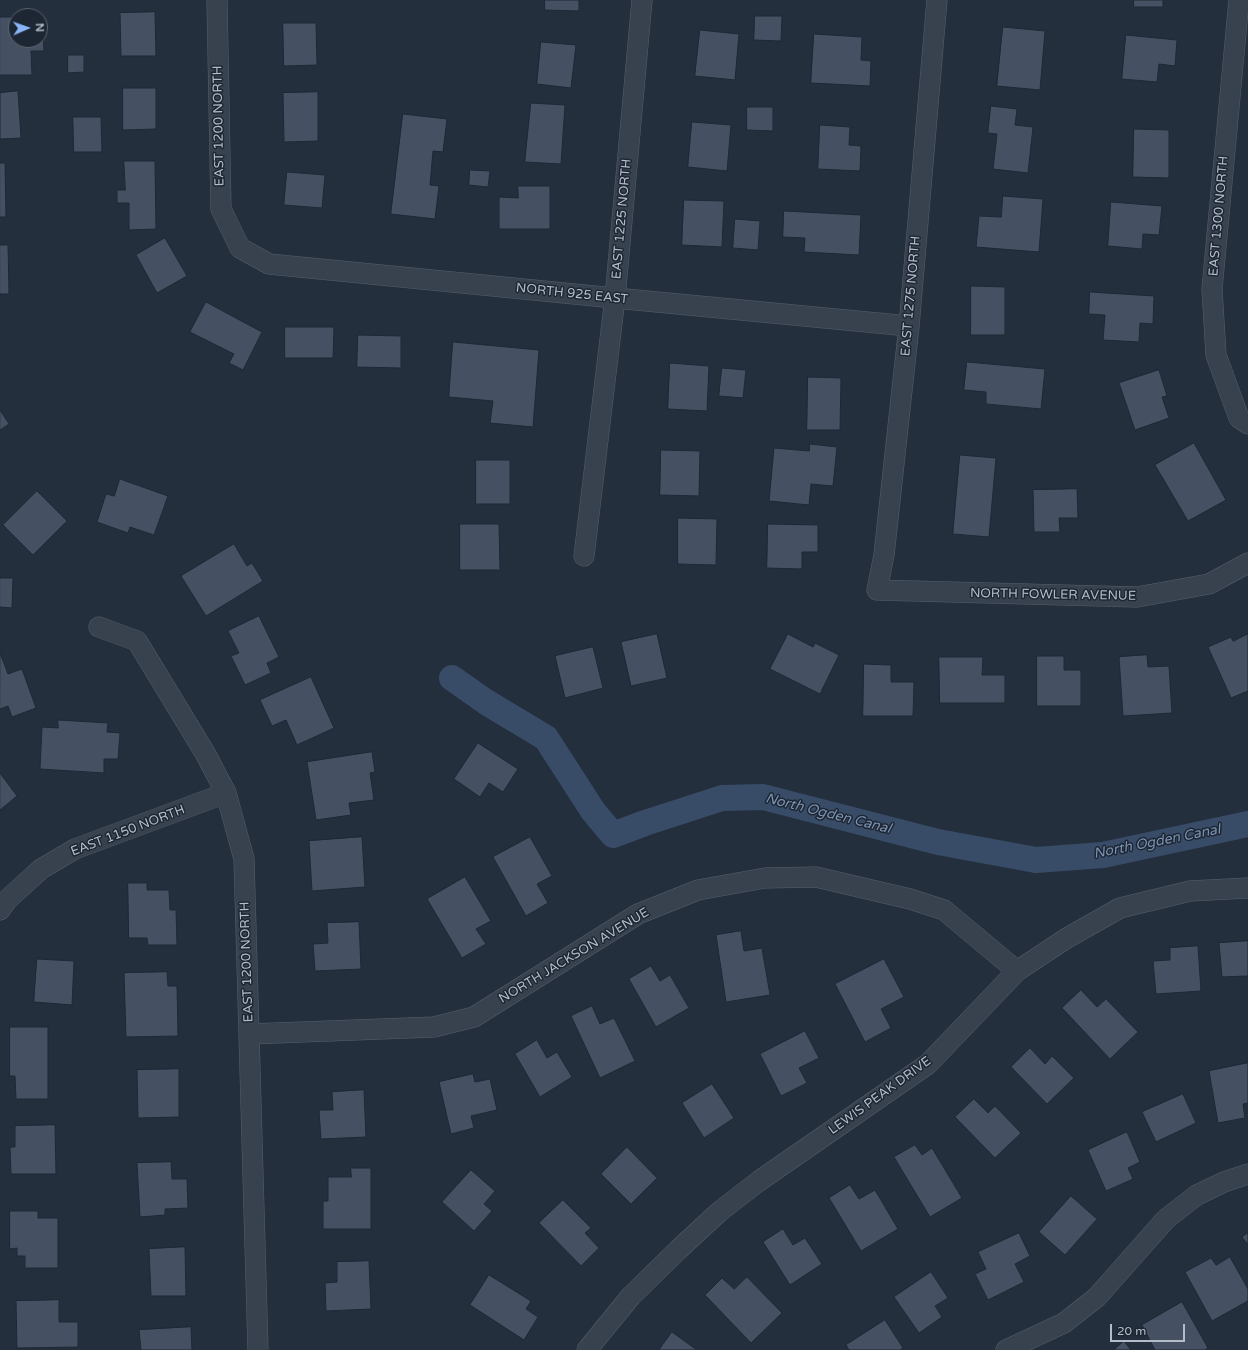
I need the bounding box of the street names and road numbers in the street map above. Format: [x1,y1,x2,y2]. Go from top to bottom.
street label: EAST 1200 NORTH [210,65,228,187]
street label: EAST 1300 NORTH [1206,155,1232,277]
street label: EAST 1225 NORTH [609,158,635,280]
street label: EAST 1275 NORTH [898,235,924,357]
street label: NORTH 925 EAST [515,280,629,308]
street label: NORTH FOWLER AVENUE [970,586,1136,604]
street label: EAST 1150 NORTH [69,802,187,860]
street label: EAST 1200 NORTH [237,901,257,1023]
street label: NORTH JACKSON AVENUE [496,905,652,1007]
street label: LEWIS PEAK DRIVE [826,1054,934,1138]

